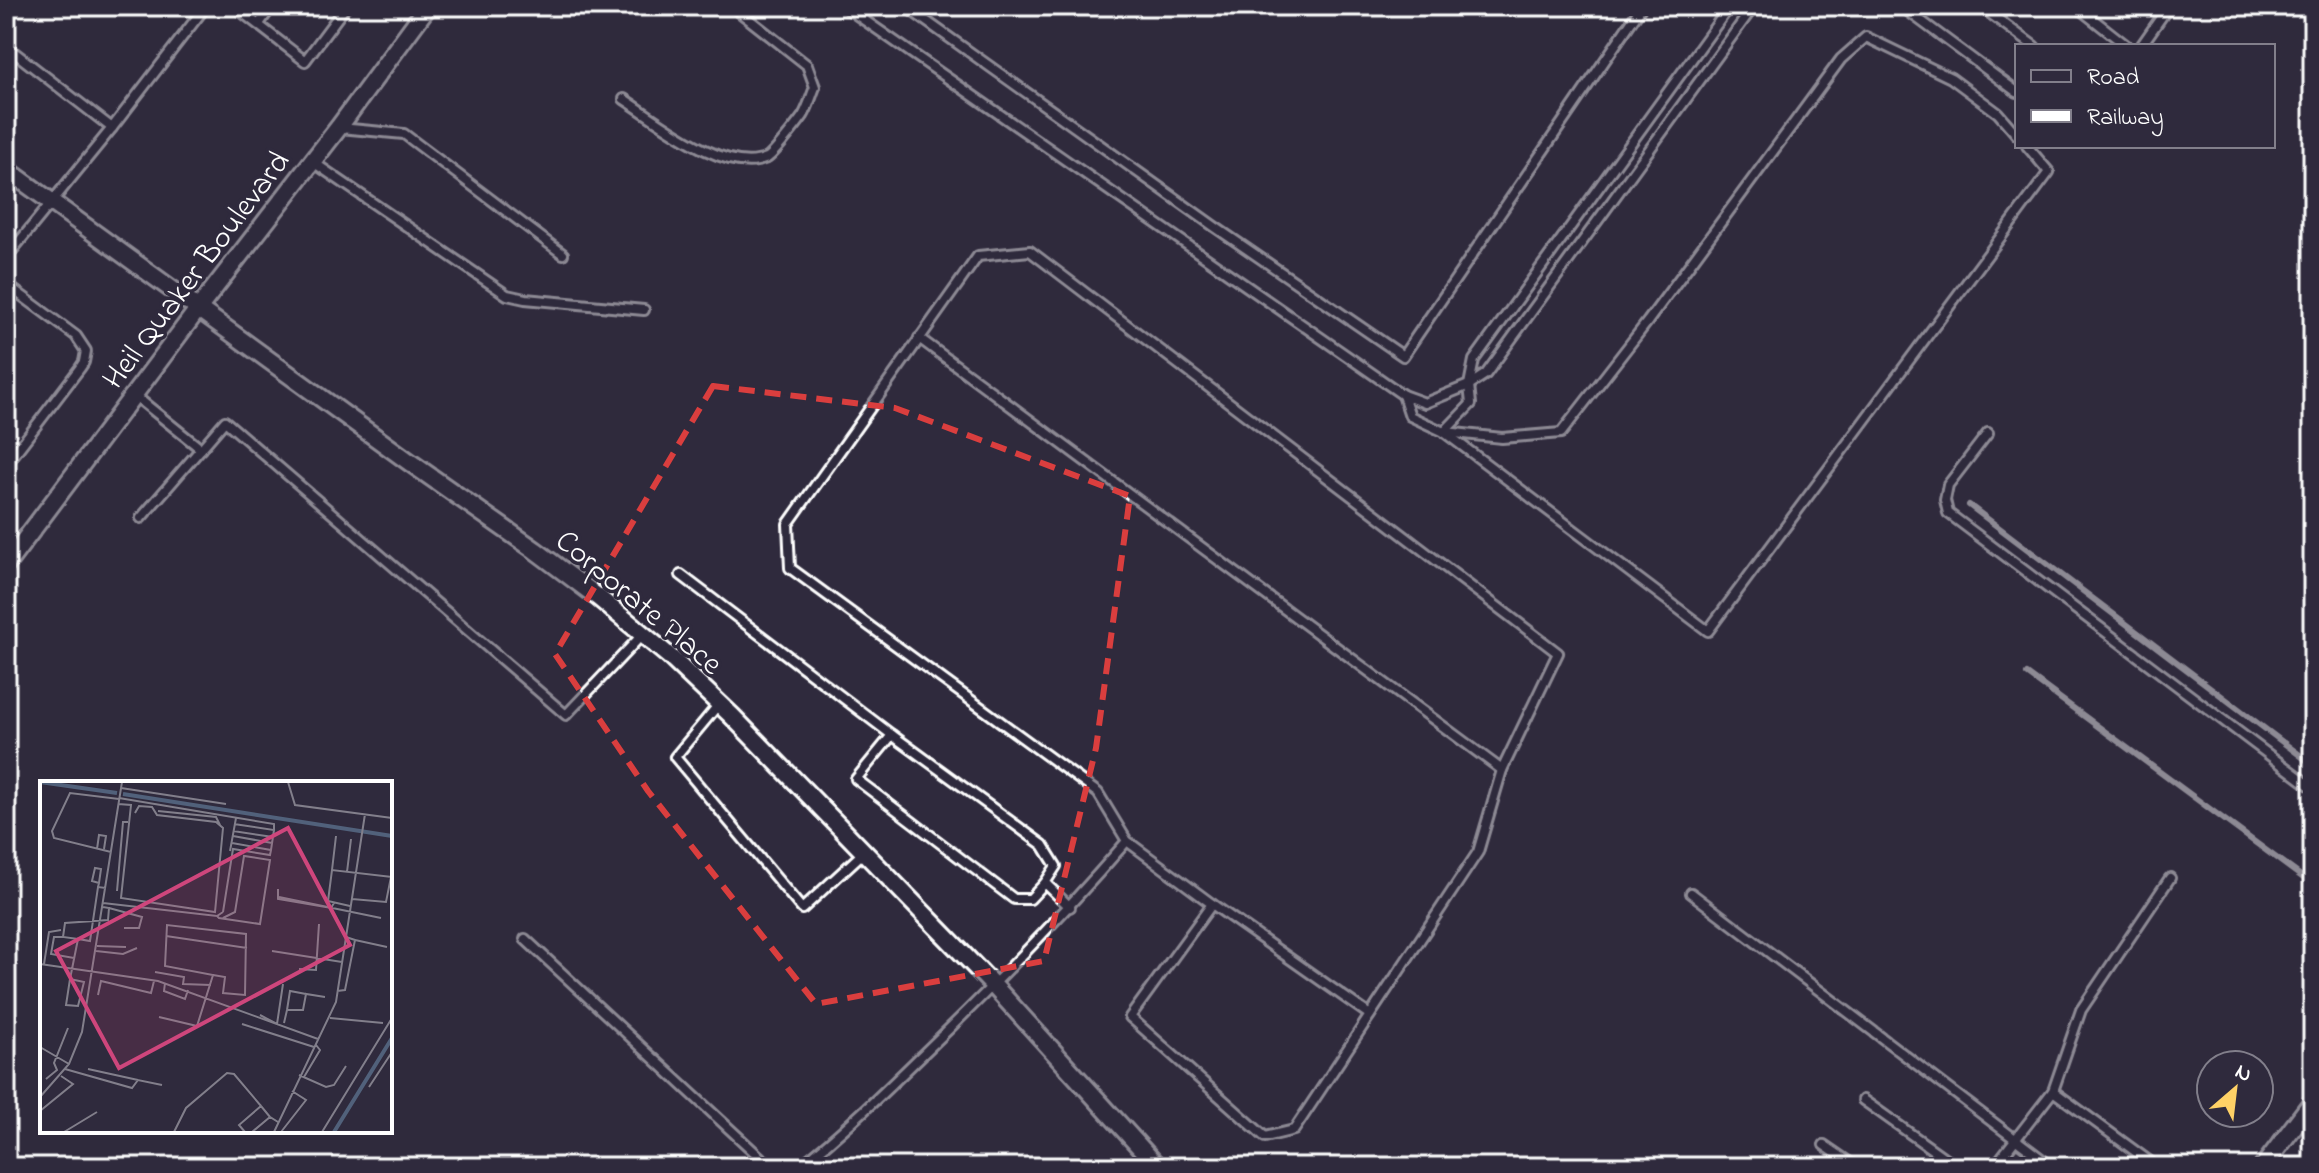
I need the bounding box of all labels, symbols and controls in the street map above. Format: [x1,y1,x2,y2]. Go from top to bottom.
legend [2015,44,2275,148]
text: Road [2087,61,2140,96]
text: Railway [2087,101,2164,137]
street label: Heil Quaker Boulevard [92,142,303,400]
street label: Corporate Place [544,519,732,688]
inset map [40,781,392,1133]
north arrow [2195,1049,2275,1129]
text: N [2229,1056,2257,1092]

